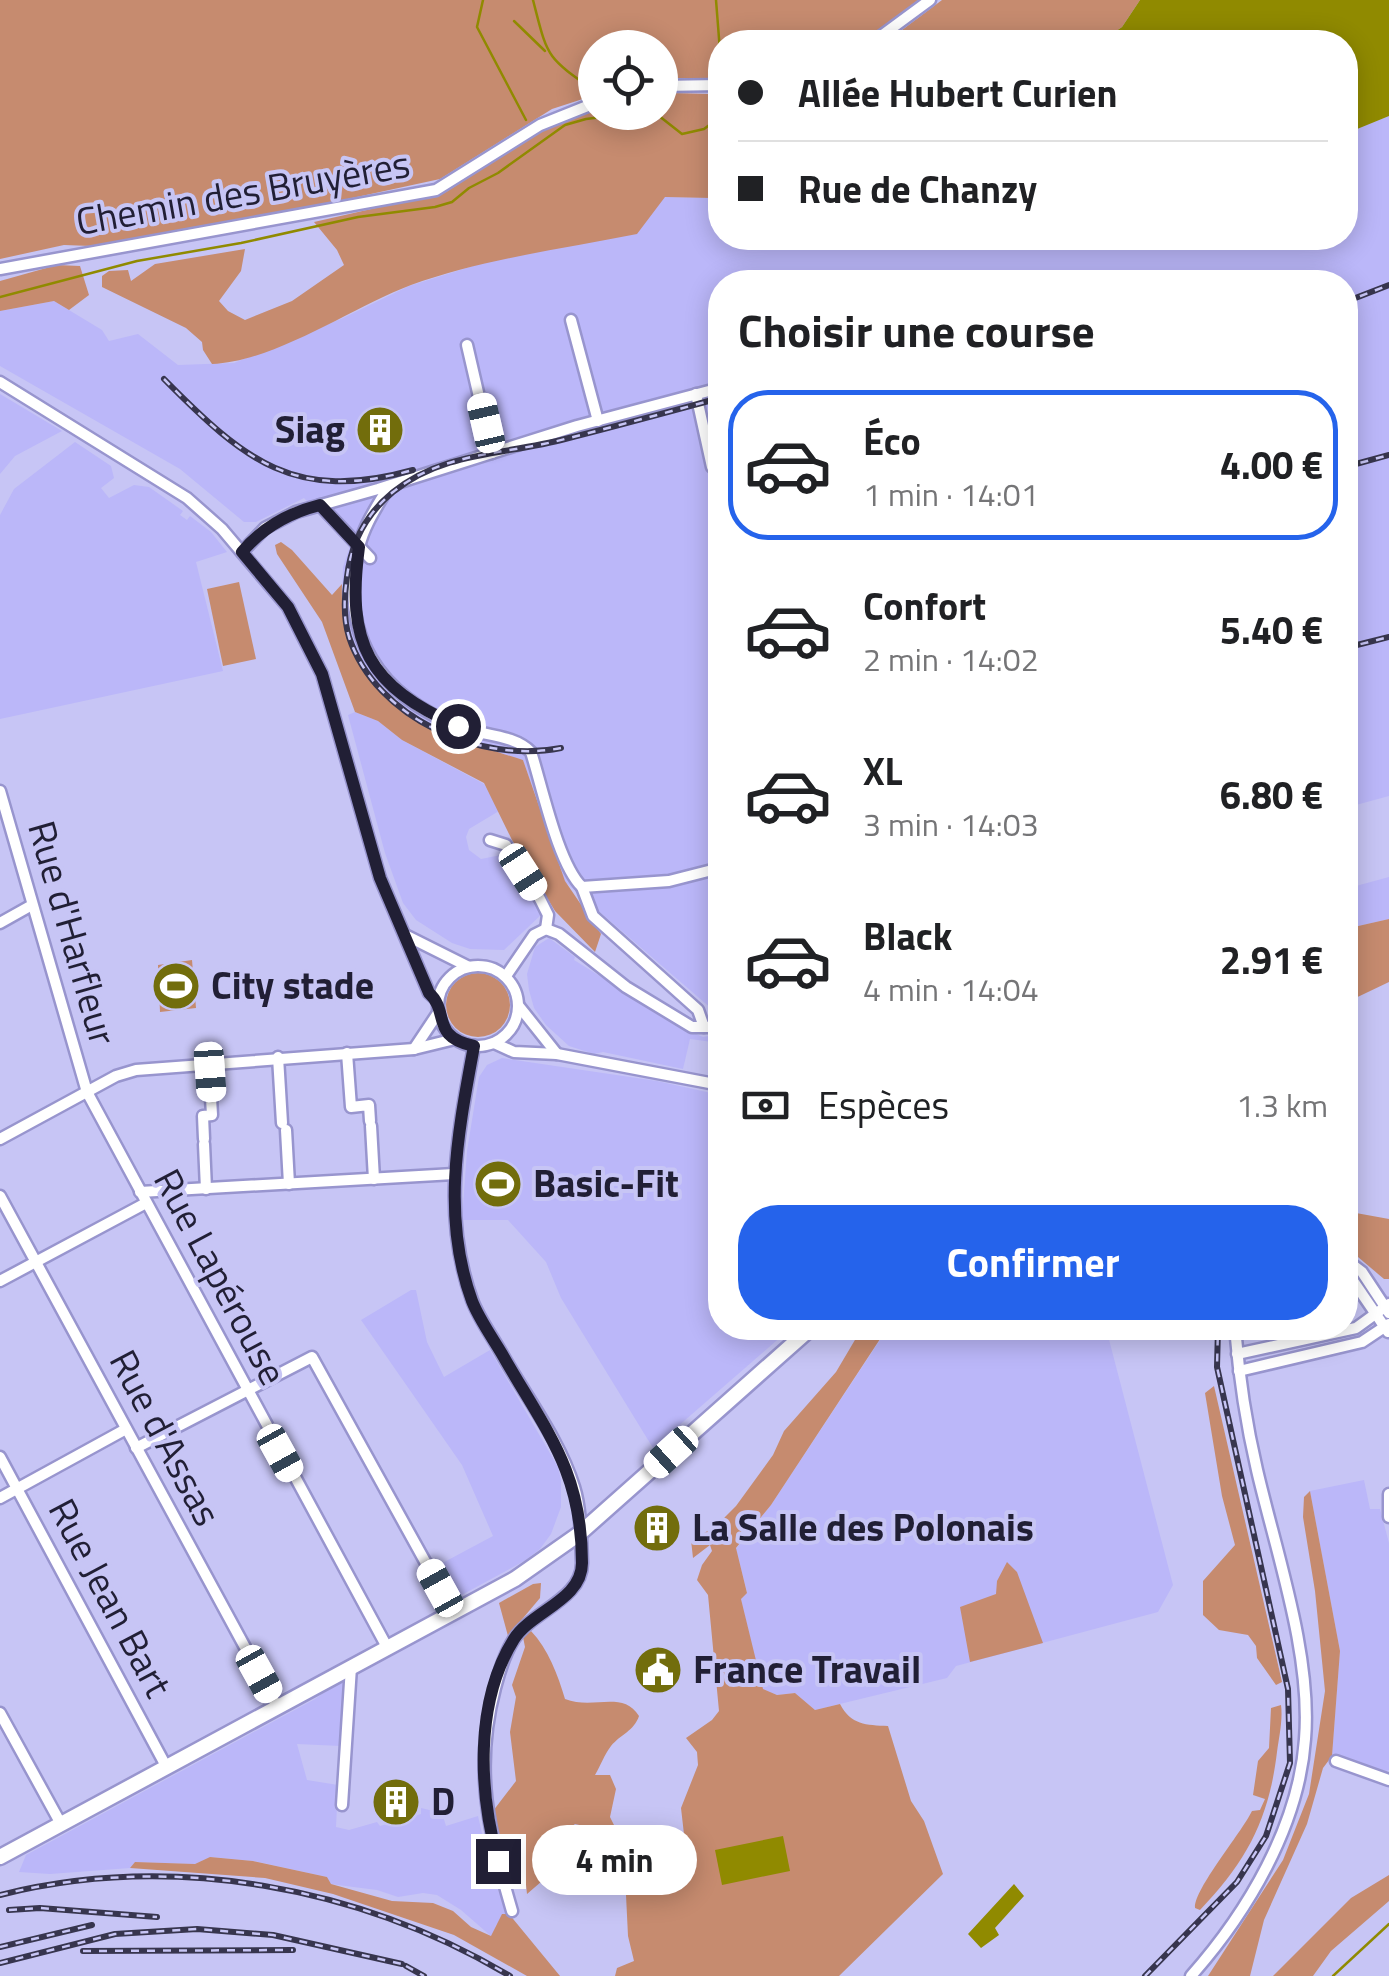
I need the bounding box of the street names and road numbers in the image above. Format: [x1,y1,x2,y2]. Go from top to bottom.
street label: Chemin des Bruyères [71,134,414,250]
street label: Rue d'Harfleur [13,814,133,1052]
street label: Rue Lapérouse [140,1158,302,1395]
street label: Rue d'Assas [95,1339,237,1536]
street label: Rue Jean Bart [34,1488,188,1707]

